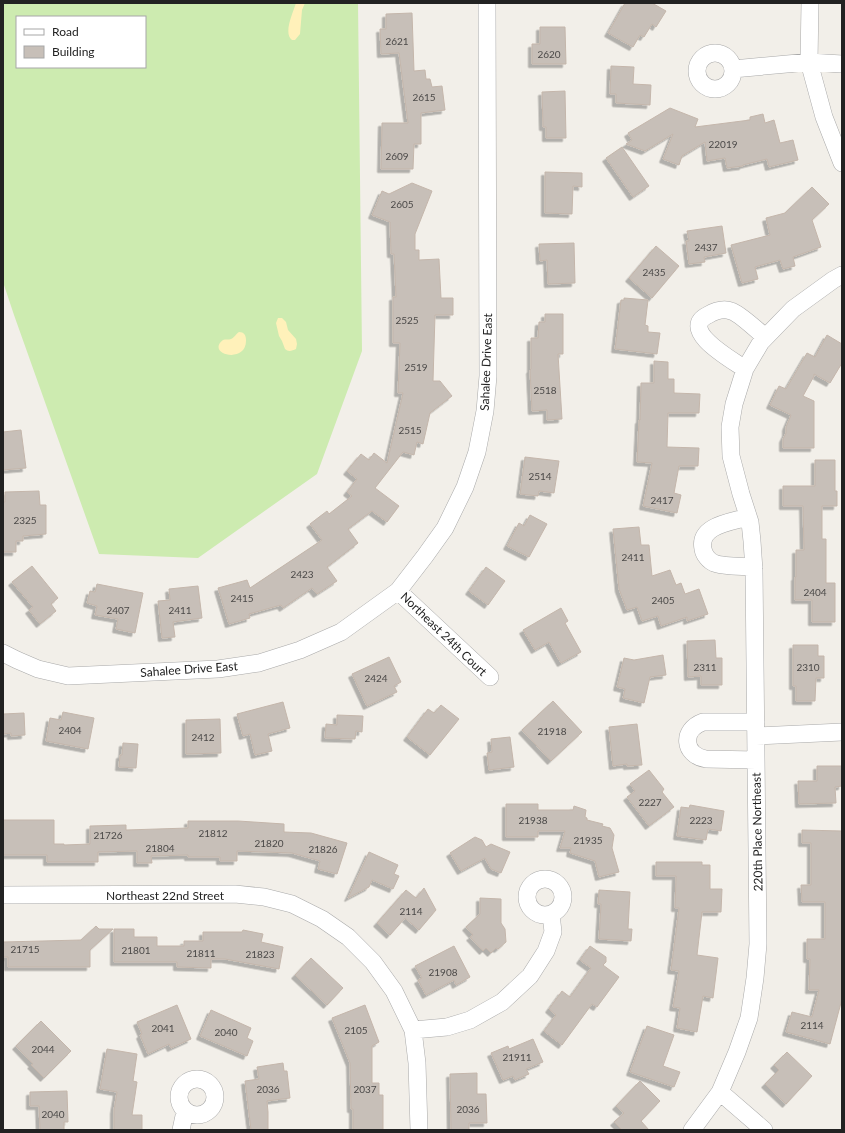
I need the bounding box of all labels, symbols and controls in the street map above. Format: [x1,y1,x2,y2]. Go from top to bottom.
legend [16,16,146,68]
text: Road [52,24,79,39]
house number: 2621 [385,35,409,47]
text: Building [52,44,95,59]
house number: 2620 [537,48,561,60]
house number: 2615 [412,91,436,103]
house number: 22019 [708,138,738,150]
house number: 2609 [385,150,409,162]
house number: 2605 [390,198,414,210]
house number: 2437 [694,241,718,253]
house number: 2435 [642,266,666,278]
street label: Sahalee Drive East [477,312,495,411]
house number: 2525 [395,314,419,326]
house number: 2519 [404,361,428,373]
house number: 2518 [533,384,557,396]
house number: 2515 [398,424,422,436]
house number: 2514 [528,470,552,482]
house number: 2417 [650,494,674,506]
house number: 2325 [13,514,37,526]
house number: 2411 [621,551,645,563]
house number: 2423 [290,568,314,580]
house number: 2404 [803,586,827,598]
street label: Northeast 24th Court [398,589,491,679]
house number: 2415 [230,592,254,604]
house number: 2405 [651,594,675,606]
house number: 2407 [106,604,130,616]
house number: 2411 [168,604,192,616]
street label: Sahalee Drive East [140,658,239,680]
house number: 2311 [693,661,717,673]
house number: 2310 [796,661,820,673]
house number: 2424 [364,672,388,684]
house number: 2404 [58,724,82,736]
house number: 21918 [537,725,567,737]
house number: 2412 [191,731,215,743]
street label: 220th Place Northeast [748,772,766,892]
house number: 2227 [638,796,662,808]
house number: 21938 [518,814,548,826]
house number: 2223 [689,814,713,826]
house number: 21812 [198,827,228,839]
house number: 21726 [93,829,123,841]
house number: 21935 [573,834,603,846]
house number: 21820 [254,837,284,849]
house number: 21804 [145,842,175,854]
house number: 21826 [308,843,338,855]
street label: Northeast 22nd Street [106,888,225,903]
house number: 2114 [399,905,423,917]
house number: 21715 [10,943,40,955]
house number: 21801 [121,944,151,956]
house number: 21811 [186,947,216,959]
house number: 21823 [245,948,275,960]
house number: 21908 [428,966,458,978]
house number: 2114 [800,1019,824,1031]
house number: 2041 [151,1022,175,1034]
house number: 2105 [344,1024,368,1036]
house number: 2040 [214,1026,238,1038]
house number: 2044 [31,1043,55,1055]
house number: 21911 [502,1051,532,1063]
house number: 2036 [256,1083,280,1095]
house number: 2037 [353,1083,377,1095]
house number: 2036 [456,1103,480,1115]
house number: 2040 [41,1108,65,1120]

